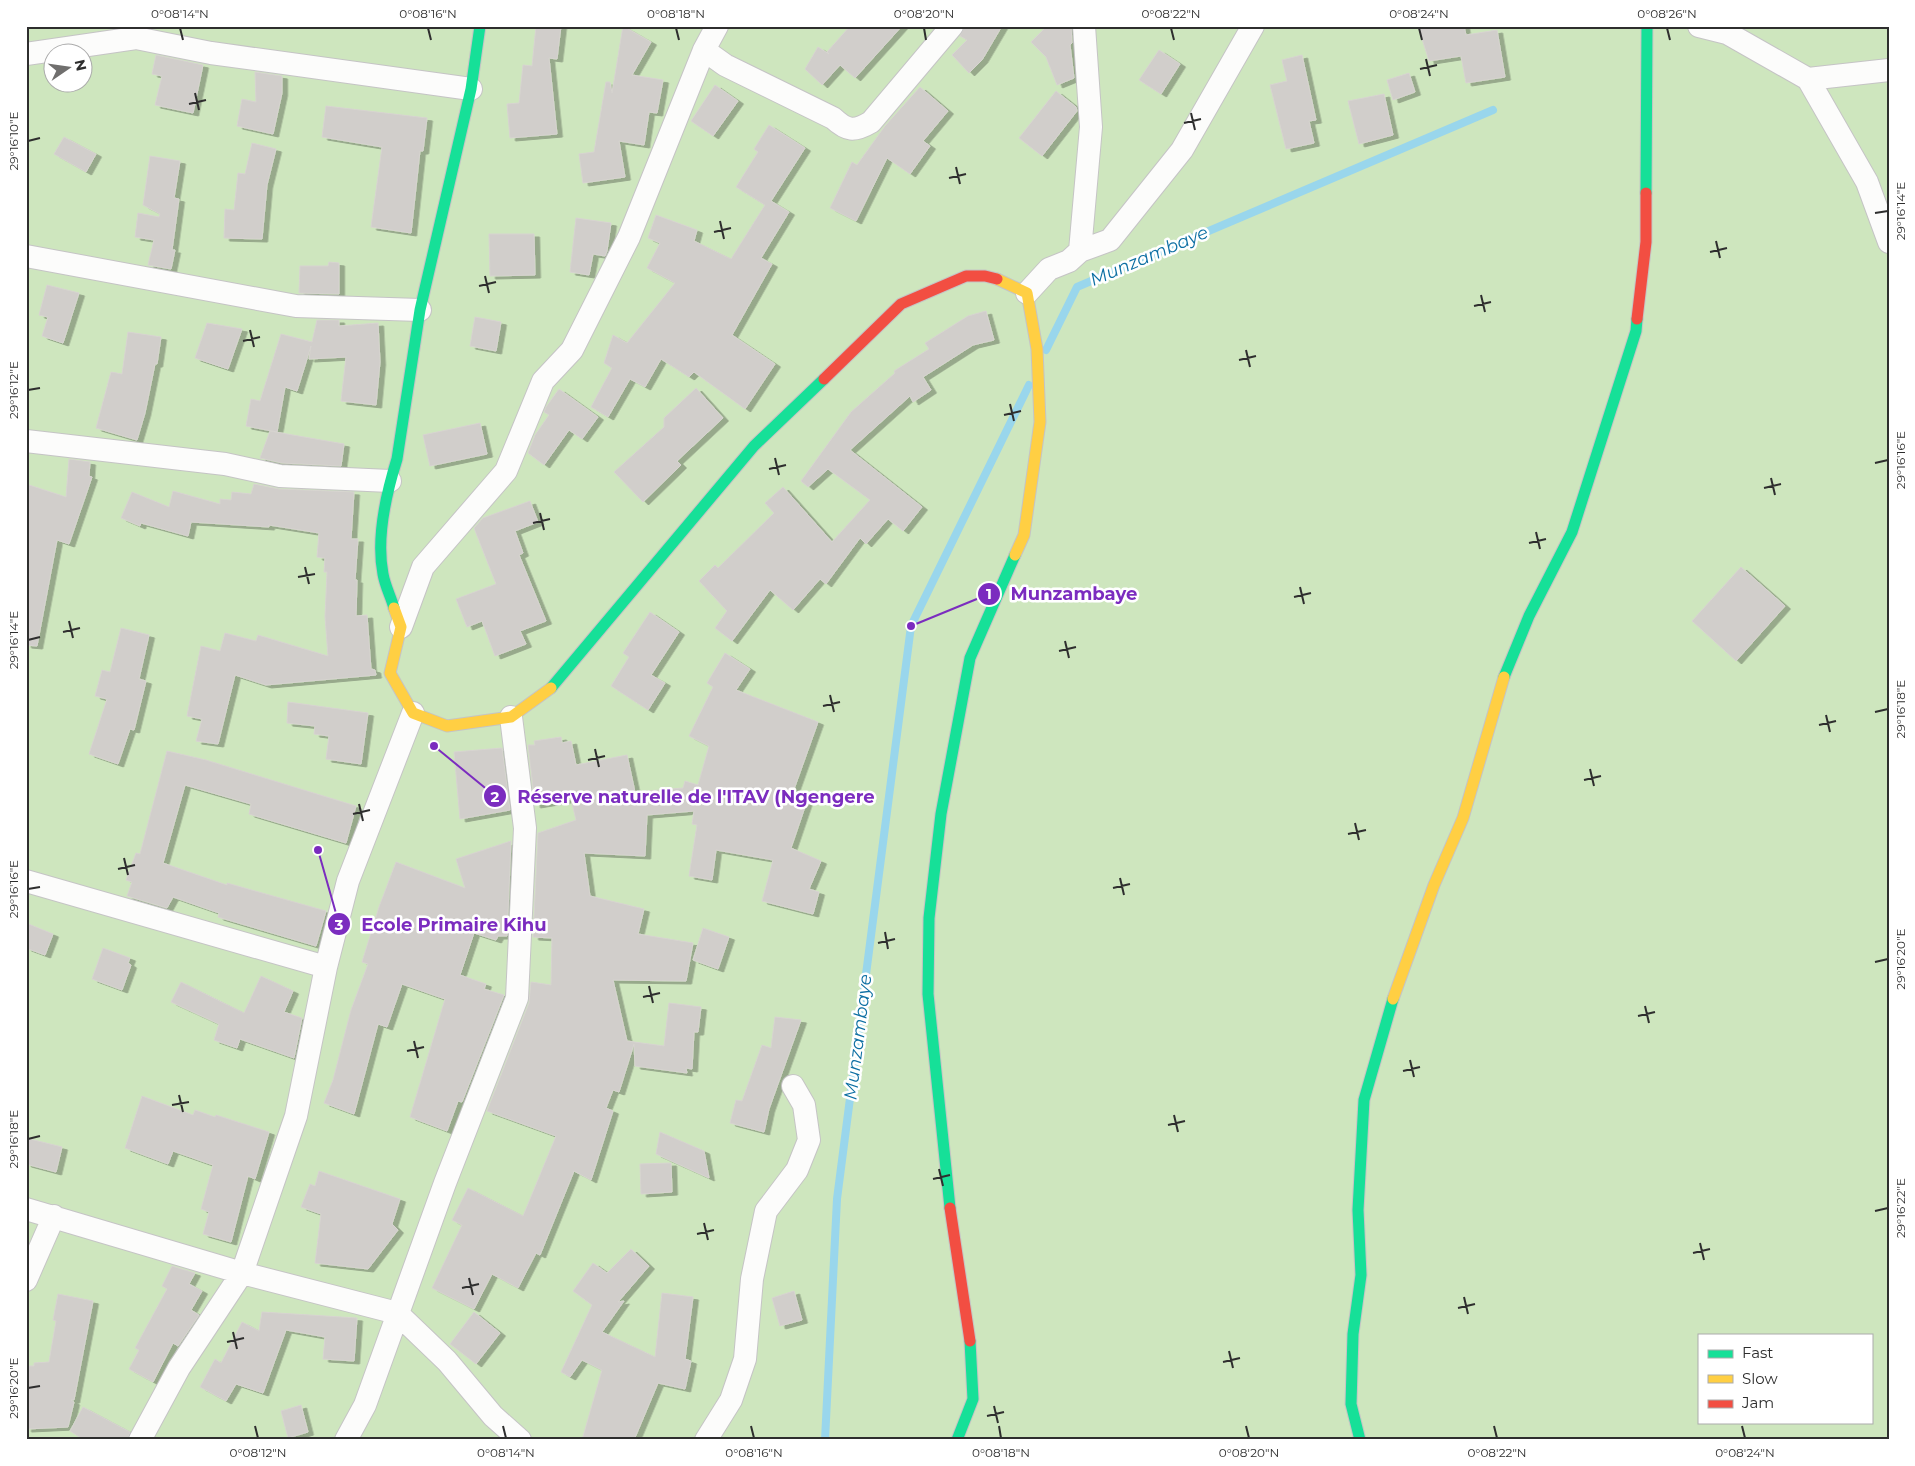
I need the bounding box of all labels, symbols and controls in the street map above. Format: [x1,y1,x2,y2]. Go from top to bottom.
text: 0°08'14"N [151,6,209,21]
text: 0°08'16"N [399,6,457,21]
text: 0°08'18"N [647,6,705,21]
text: 0°08'20"N [894,6,954,21]
text: 0°08'22"N [1141,6,1201,21]
text: 0°08'24"N [1389,6,1449,21]
text: 0°08'26"N [1637,6,1697,21]
north arrow [42,42,92,92]
text: N [71,58,91,73]
text: 29°16'10"E [6,111,21,171]
text: 29°16'14"E [1893,182,1908,240]
water label: Munzambaye [1086,221,1212,291]
text: 29°16'12"E [6,361,21,419]
text: 29°16'16"E [1893,431,1908,489]
callout: Munzambaye [976,578,1148,611]
text: Munzambaye [1011,583,1137,605]
text: 1 [986,584,992,603]
text: 29°16'14"E [6,611,21,669]
text: 29°16'18"E [1893,680,1908,738]
callout: Réserve naturelle de l'ITAV (Ngengere [482,780,884,813]
text: Réserve naturelle de l'ITAV (Ngengere [517,786,875,808]
text: 2 [491,787,500,806]
text: 29°16'16"E [6,860,21,918]
callout: Ecole Primaire Kihu [327,908,557,941]
text: Ecole Primaire Kihu [361,914,547,936]
text: 3 [334,915,344,934]
text: 29°16'20"E [1893,928,1908,990]
water label: Munzambaye [839,973,877,1101]
text: 29°16'18"E [6,1110,21,1168]
text: 29°16'22"E [1893,1178,1908,1238]
legend [1698,1334,1872,1424]
text: Fast [1742,1343,1773,1362]
text: 29°16'20"E [6,1357,21,1419]
text: Slow [1742,1369,1778,1388]
text: Jam [1741,1393,1774,1412]
text: 0°08'12"N [229,1445,287,1460]
text: 0°08'14"N [477,1445,535,1460]
text: 0°08'16"N [725,1445,783,1460]
text: 0°08'18"N [972,1445,1030,1460]
text: 0°08'20"N [1219,1445,1279,1460]
text: 0°08'22"N [1467,1445,1527,1460]
text: 0°08'24"N [1715,1445,1775,1460]

